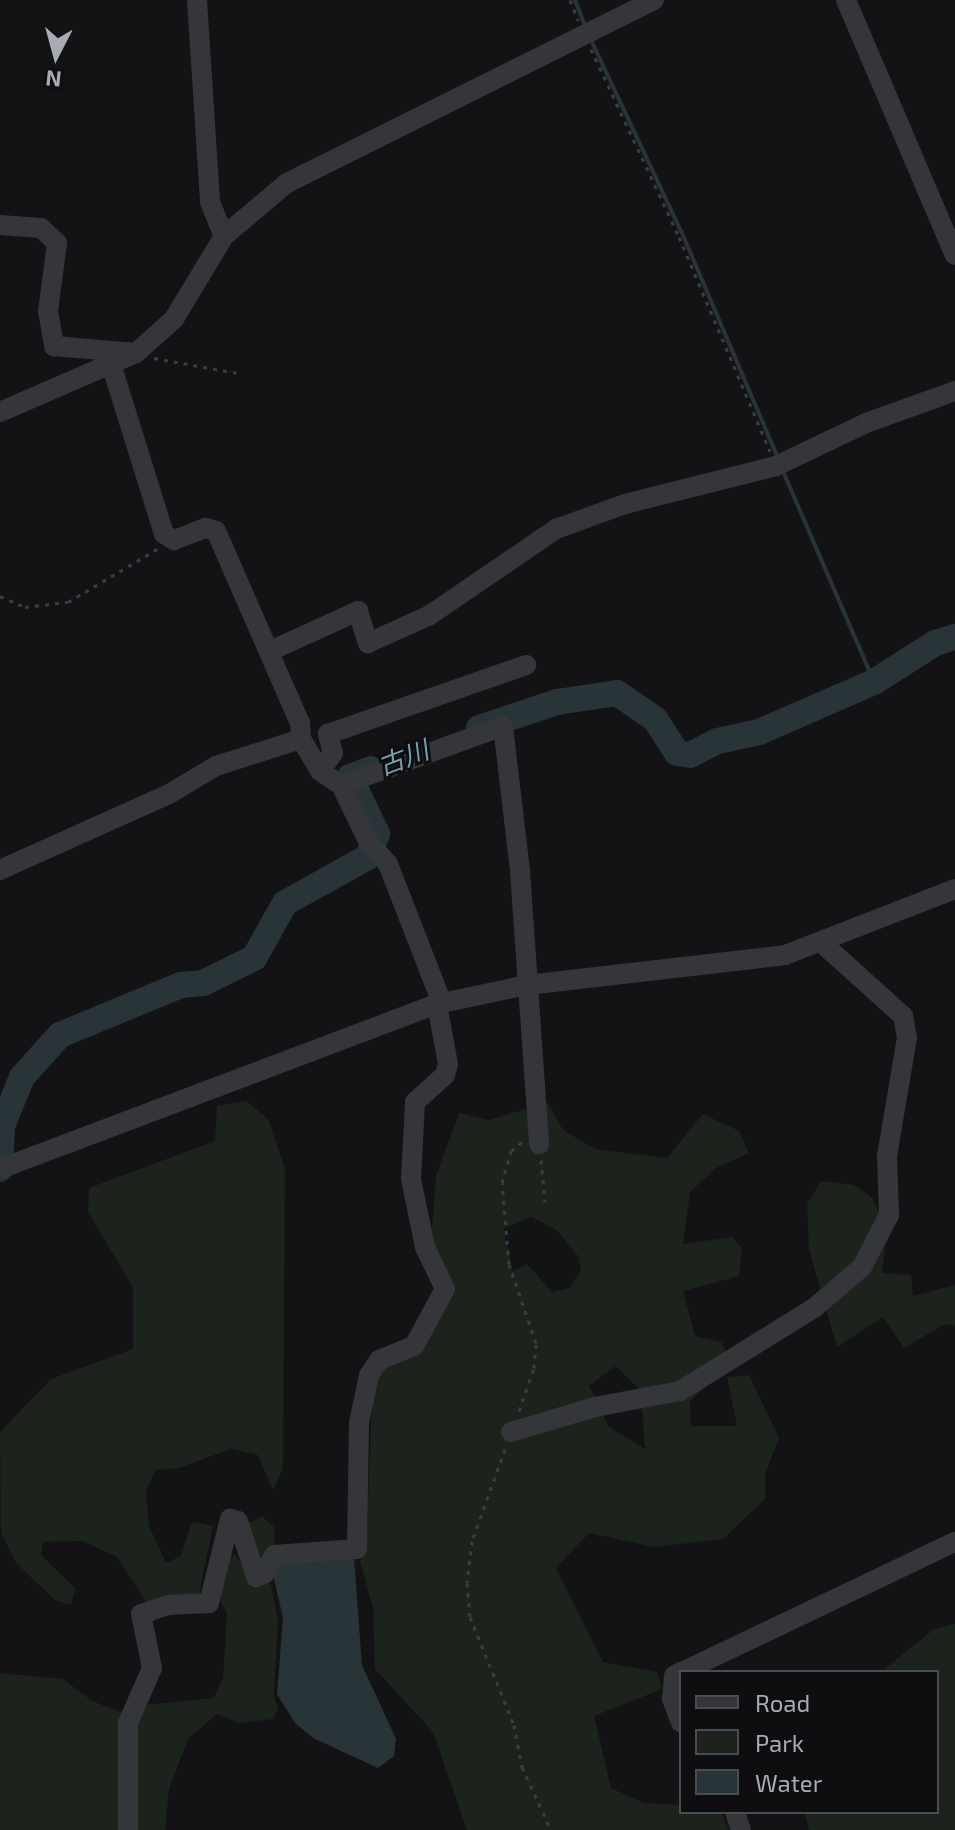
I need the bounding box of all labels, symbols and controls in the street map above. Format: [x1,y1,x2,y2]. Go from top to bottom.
north arrow [16,16,96,96]
text: N [44,66,63,94]
water label: 古川 [373,733,433,781]
legend [679,1670,939,1814]
text: Road [755,1688,810,1717]
text: Park [755,1728,804,1757]
text: Water [755,1768,822,1797]

